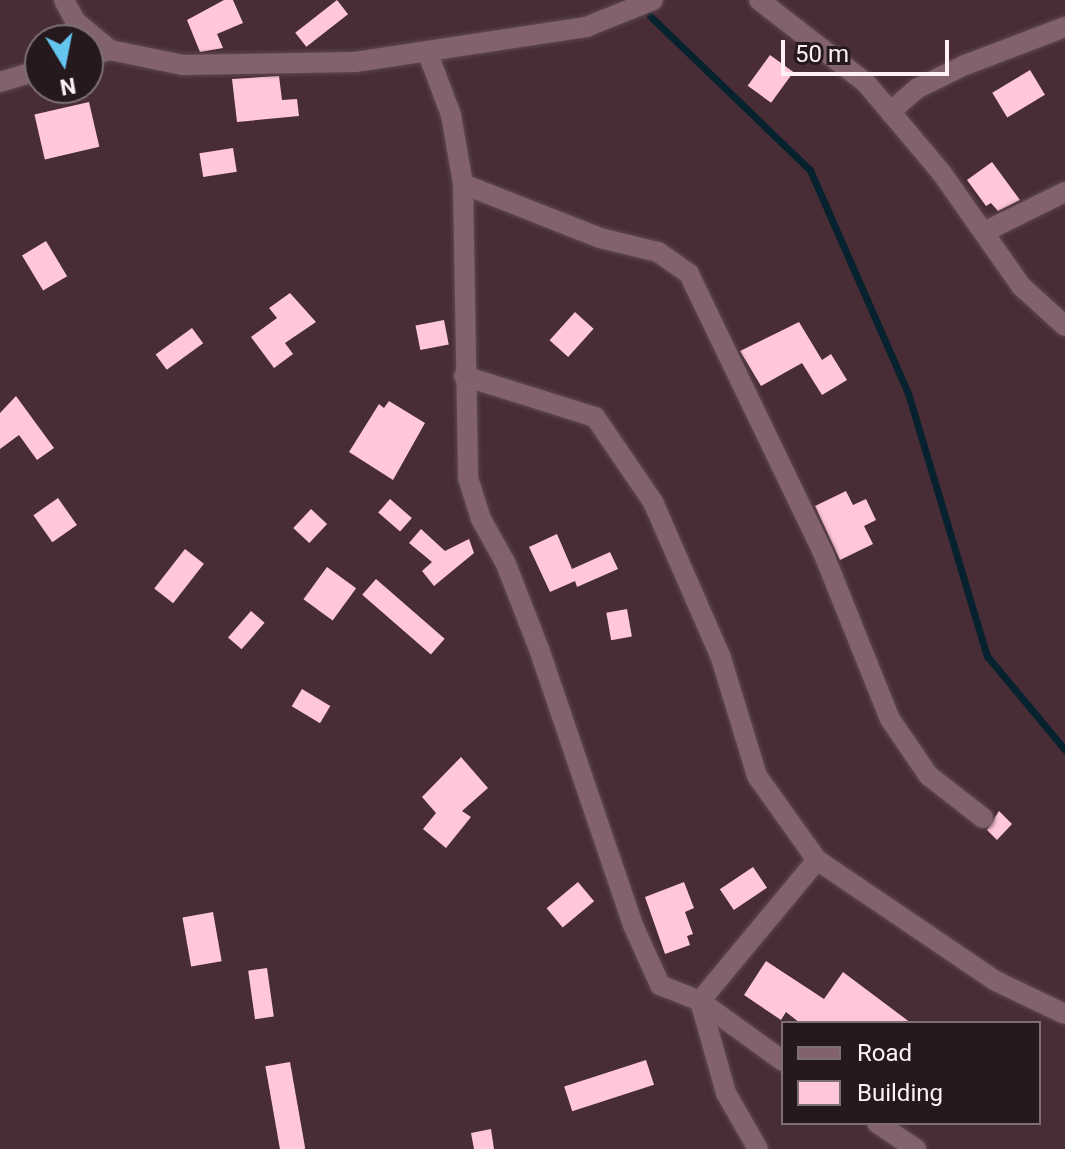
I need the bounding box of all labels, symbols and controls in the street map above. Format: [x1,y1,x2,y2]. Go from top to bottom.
north arrow [24,24,104,104]
scale bar [785,24,953,74]
text: 50 m [795,40,849,68]
text: N [58,72,78,100]
legend [781,1021,1041,1125]
text: Road [857,1039,912,1067]
text: Building [857,1079,943,1107]

